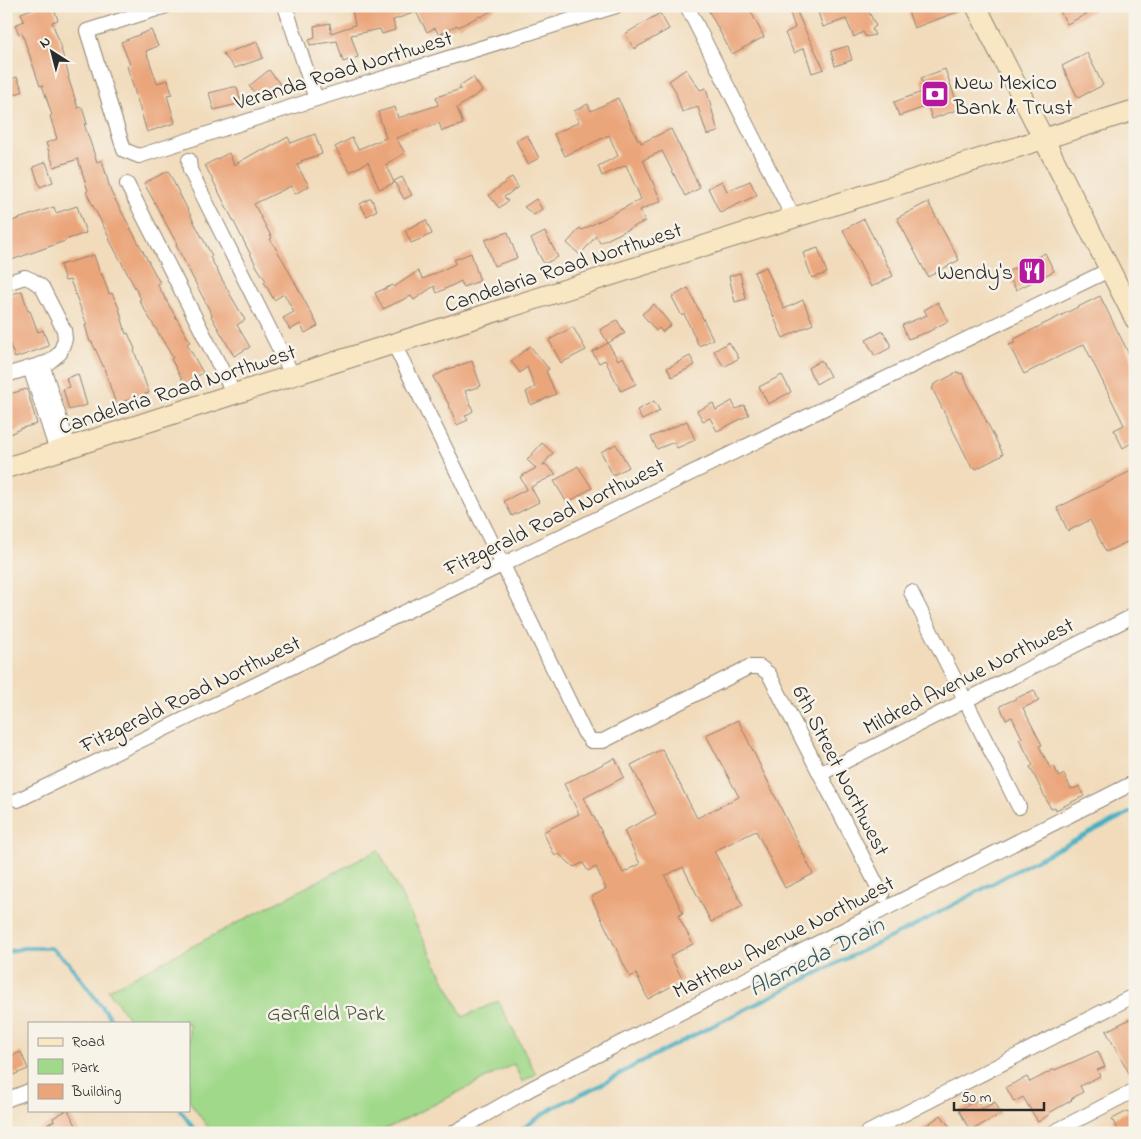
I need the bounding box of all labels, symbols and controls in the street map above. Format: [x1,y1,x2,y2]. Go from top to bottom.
street label: Veranda Road Northwest [230,23,458,121]
north arrow [28,28,78,78]
text: N [35,31,55,54]
place label: New Mexico Bank & Trust [953,68,1073,125]
bank icon: New Mexico Bank & Trust [920,79,950,109]
street label: Candelaria Road Northwest [441,215,687,322]
restaurant icon: Wendy's [1017,256,1047,286]
place label: Wendy's [937,258,1013,291]
street label: Candelaria Road Northwest [55,337,301,444]
street label: Fitzgerald Road Northwest [439,451,672,587]
street label: Mildred Avenue Northwest [858,610,1081,745]
street label: Fitzgerald Road Northwest [75,628,308,764]
street label: 6th Street Northwest [782,680,896,863]
street label: Matthew Avenue Northwest [668,868,901,1009]
water label: Alameda Drain [743,909,892,1007]
park label: Garfield Park [267,999,385,1031]
legend [28,1022,190,1112]
text: Road [72,1031,105,1053]
text: Park [72,1057,100,1079]
scale bar [954,1079,1044,1111]
text: Building [71,1081,121,1104]
text: 50 m [961,1087,992,1109]

